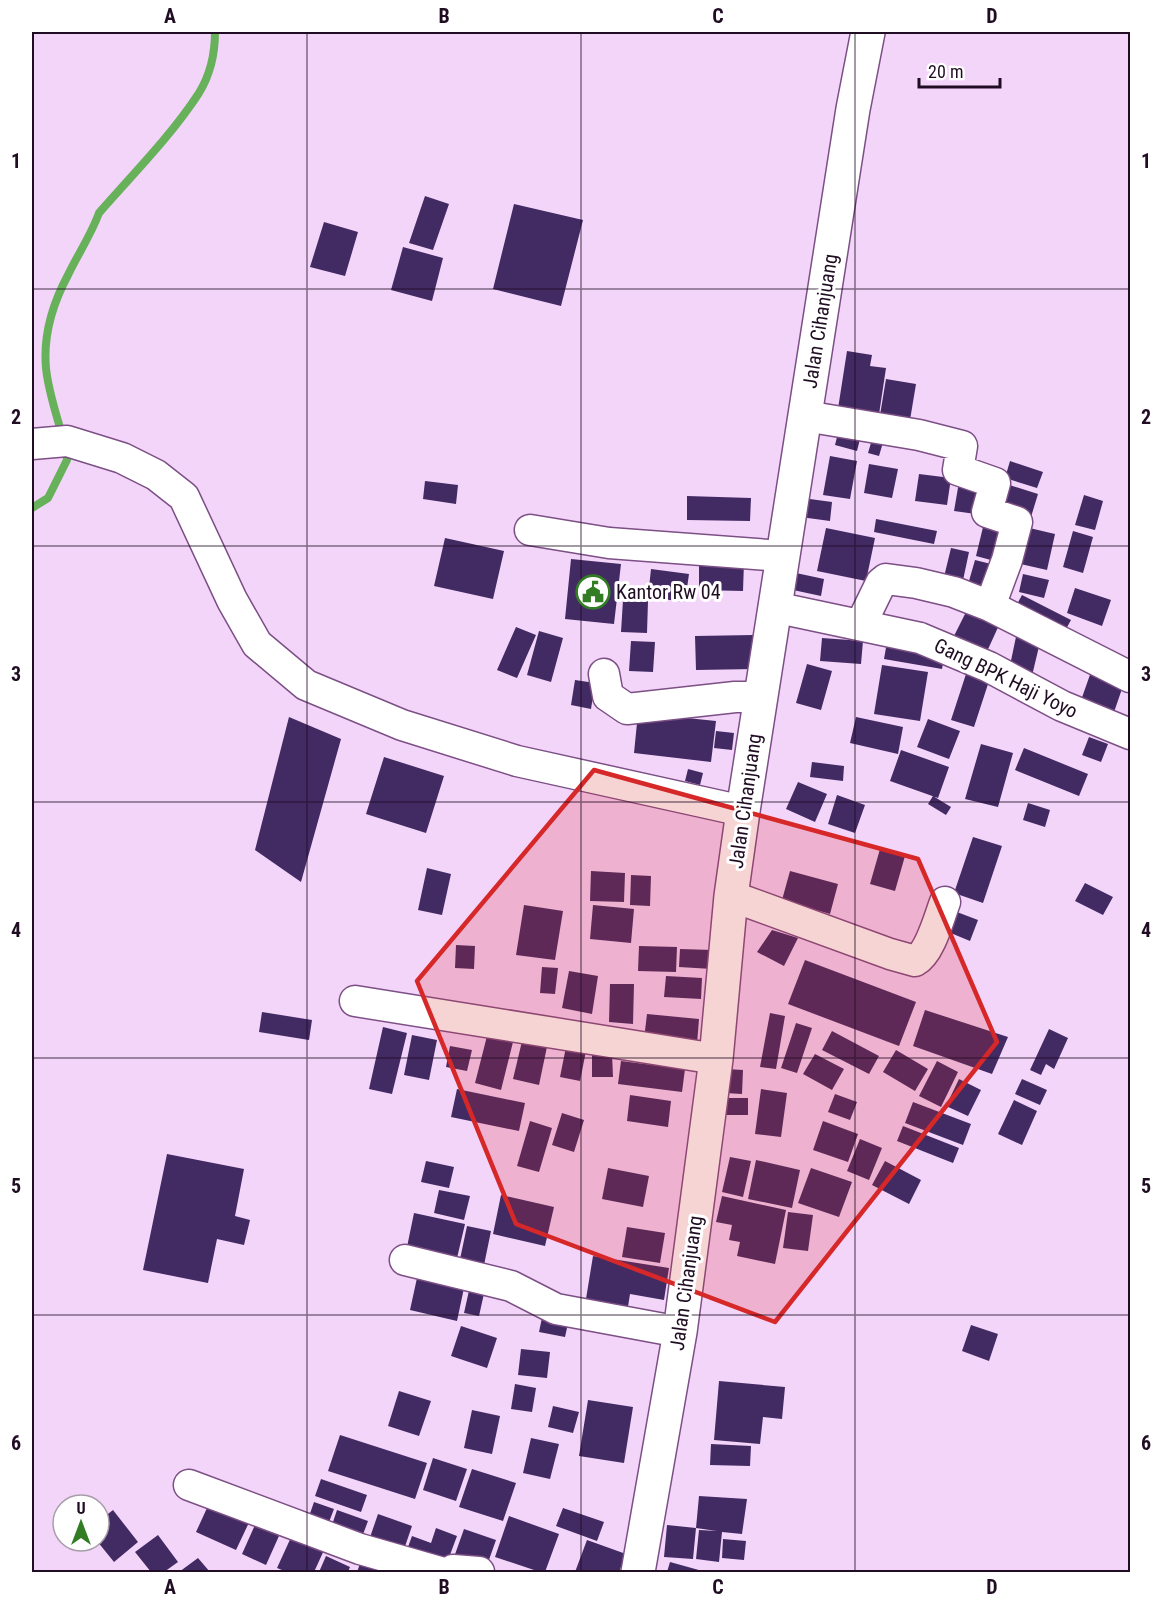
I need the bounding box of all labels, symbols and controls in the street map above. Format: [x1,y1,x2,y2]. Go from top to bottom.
text: A [164,4,176,28]
text: B [438,4,450,28]
text: C [712,4,724,28]
text: D [986,4,998,28]
scale bar [919,51,1000,89]
text: 20 m [928,61,963,82]
text: 1 [11,149,21,173]
text: 1 [1141,149,1151,173]
street label: Jalan Cihanjuang [798,252,842,390]
text: 2 [11,405,21,429]
text: 2 [1141,405,1151,429]
public building icon: Kantor Rw 04 [575,574,611,610]
place label: Kantor Rw 04 [616,580,721,604]
street label: Gang BPK Haji Yoyo [930,633,1082,723]
text: 3 [11,662,21,686]
text: 3 [1141,662,1151,686]
street label: Jalan Cihanjuang [724,732,766,870]
text: 4 [11,918,21,942]
text: 4 [1141,918,1151,942]
text: 5 [11,1174,21,1198]
text: 5 [1141,1174,1151,1198]
street label: Jalan Cihanjuang [665,1214,707,1352]
text: 6 [11,1431,21,1455]
text: 6 [1141,1431,1151,1455]
north arrow [51,1493,111,1553]
text: U [76,1499,86,1518]
text: A [164,1575,176,1599]
text: B [438,1575,450,1599]
text: C [712,1575,724,1599]
text: D [986,1575,998,1599]

